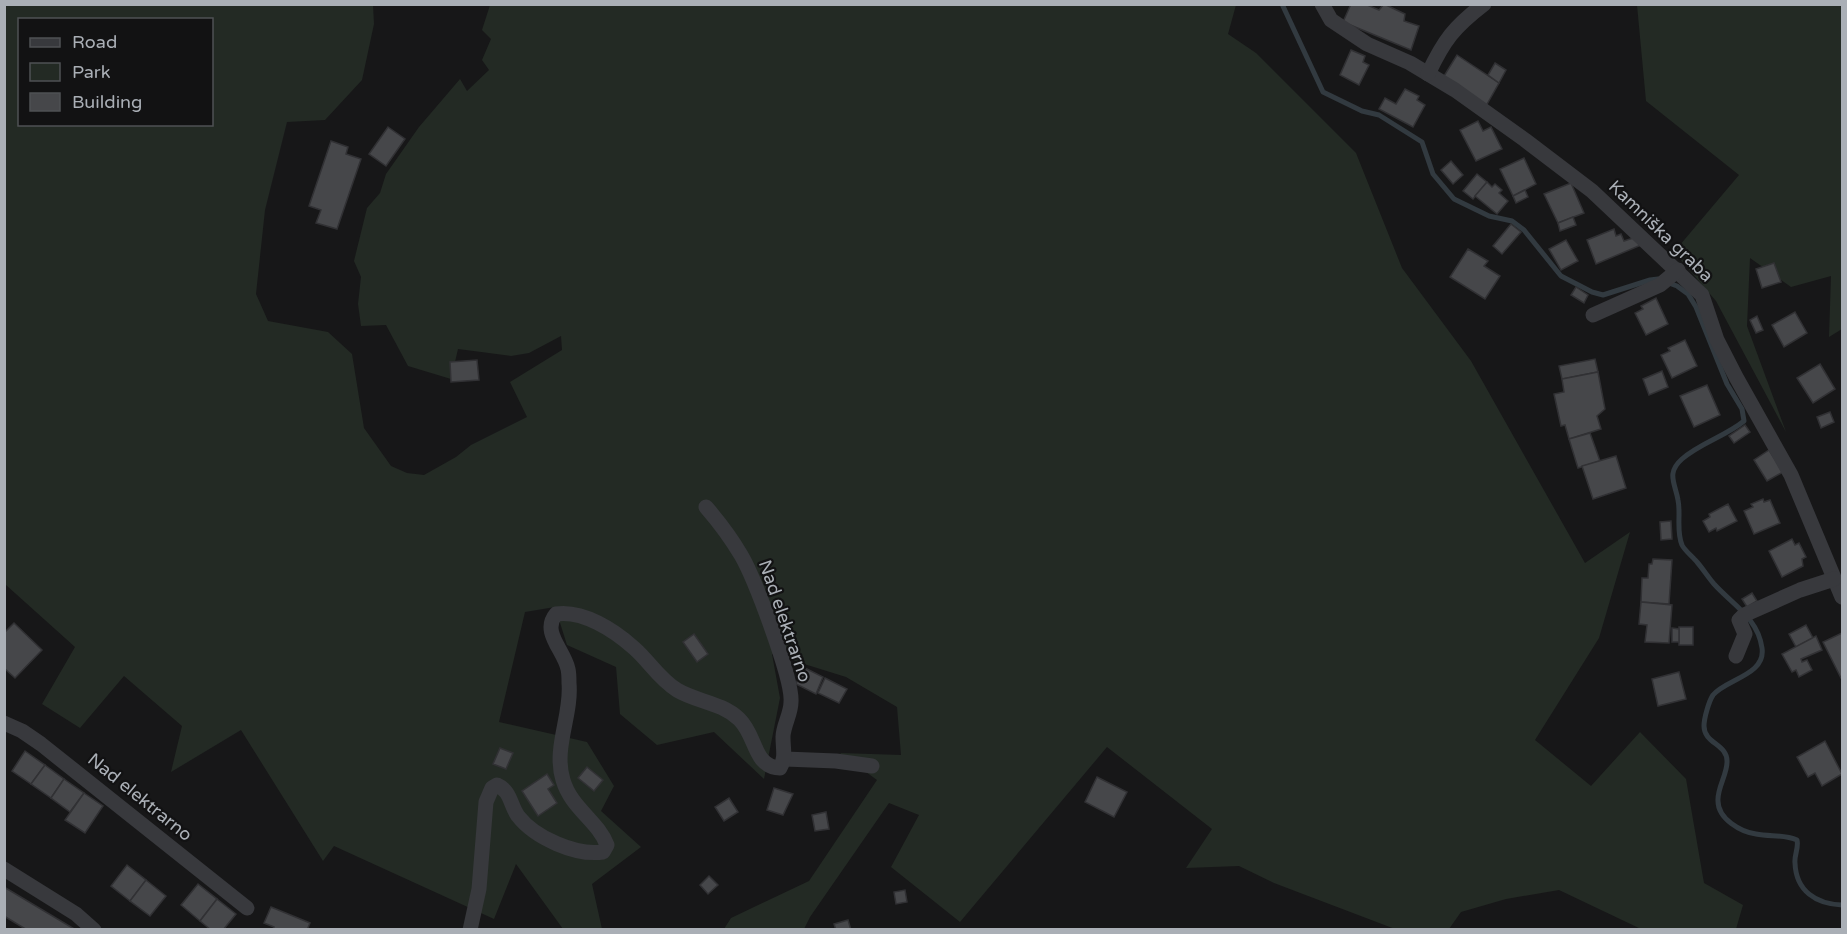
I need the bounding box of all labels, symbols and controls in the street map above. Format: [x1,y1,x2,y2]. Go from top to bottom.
legend [18,18,213,126]
text: Road [72,31,117,53]
text: Park [72,61,111,83]
text: Building [72,91,142,113]
street label: Kamniška graba [1604,175,1718,287]
street label: Nad elektrarno [754,557,816,685]
street label: Nad elektrarno [83,748,197,846]

